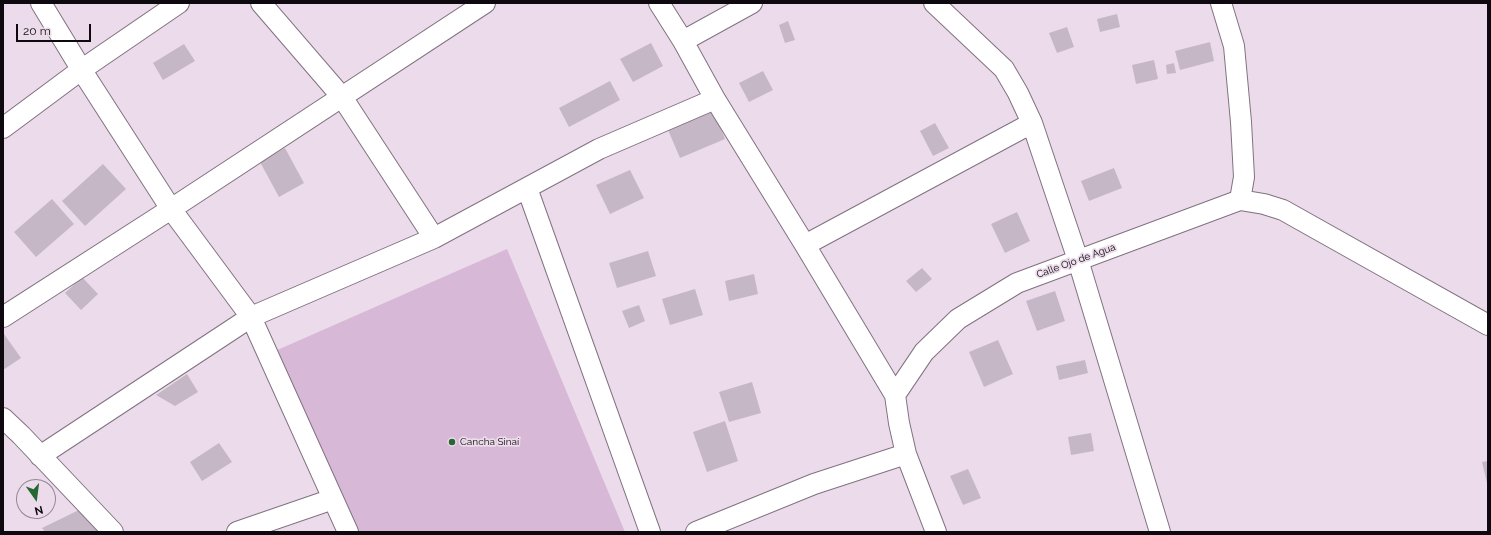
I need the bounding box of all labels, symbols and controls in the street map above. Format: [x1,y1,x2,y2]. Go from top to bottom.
scale bar [18,16,93,42]
text: 20 m [23,24,51,38]
street label: Calle Ojo de Agua [1035,241,1117,281]
place label: Cancha Sinaí [460,436,519,448]
marker: Cancha Sinaí [447,437,457,447]
north arrow [16,479,56,519]
text: N [33,503,44,517]

